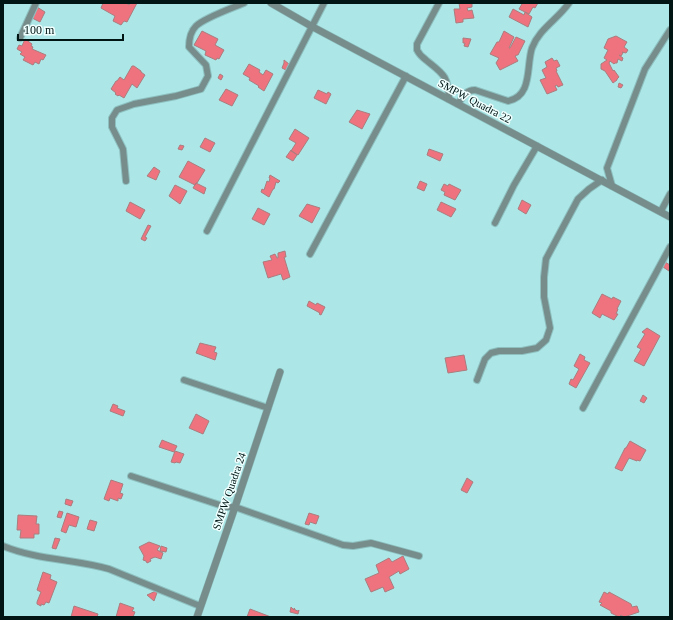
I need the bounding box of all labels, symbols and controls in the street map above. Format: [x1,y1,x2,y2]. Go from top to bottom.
scale bar [18,16,123,42]
text: 100 m [24,23,55,37]
street label: SMPW Quadra 22 [436,77,514,125]
street label: SMPW Quadra 24 [210,450,248,531]

